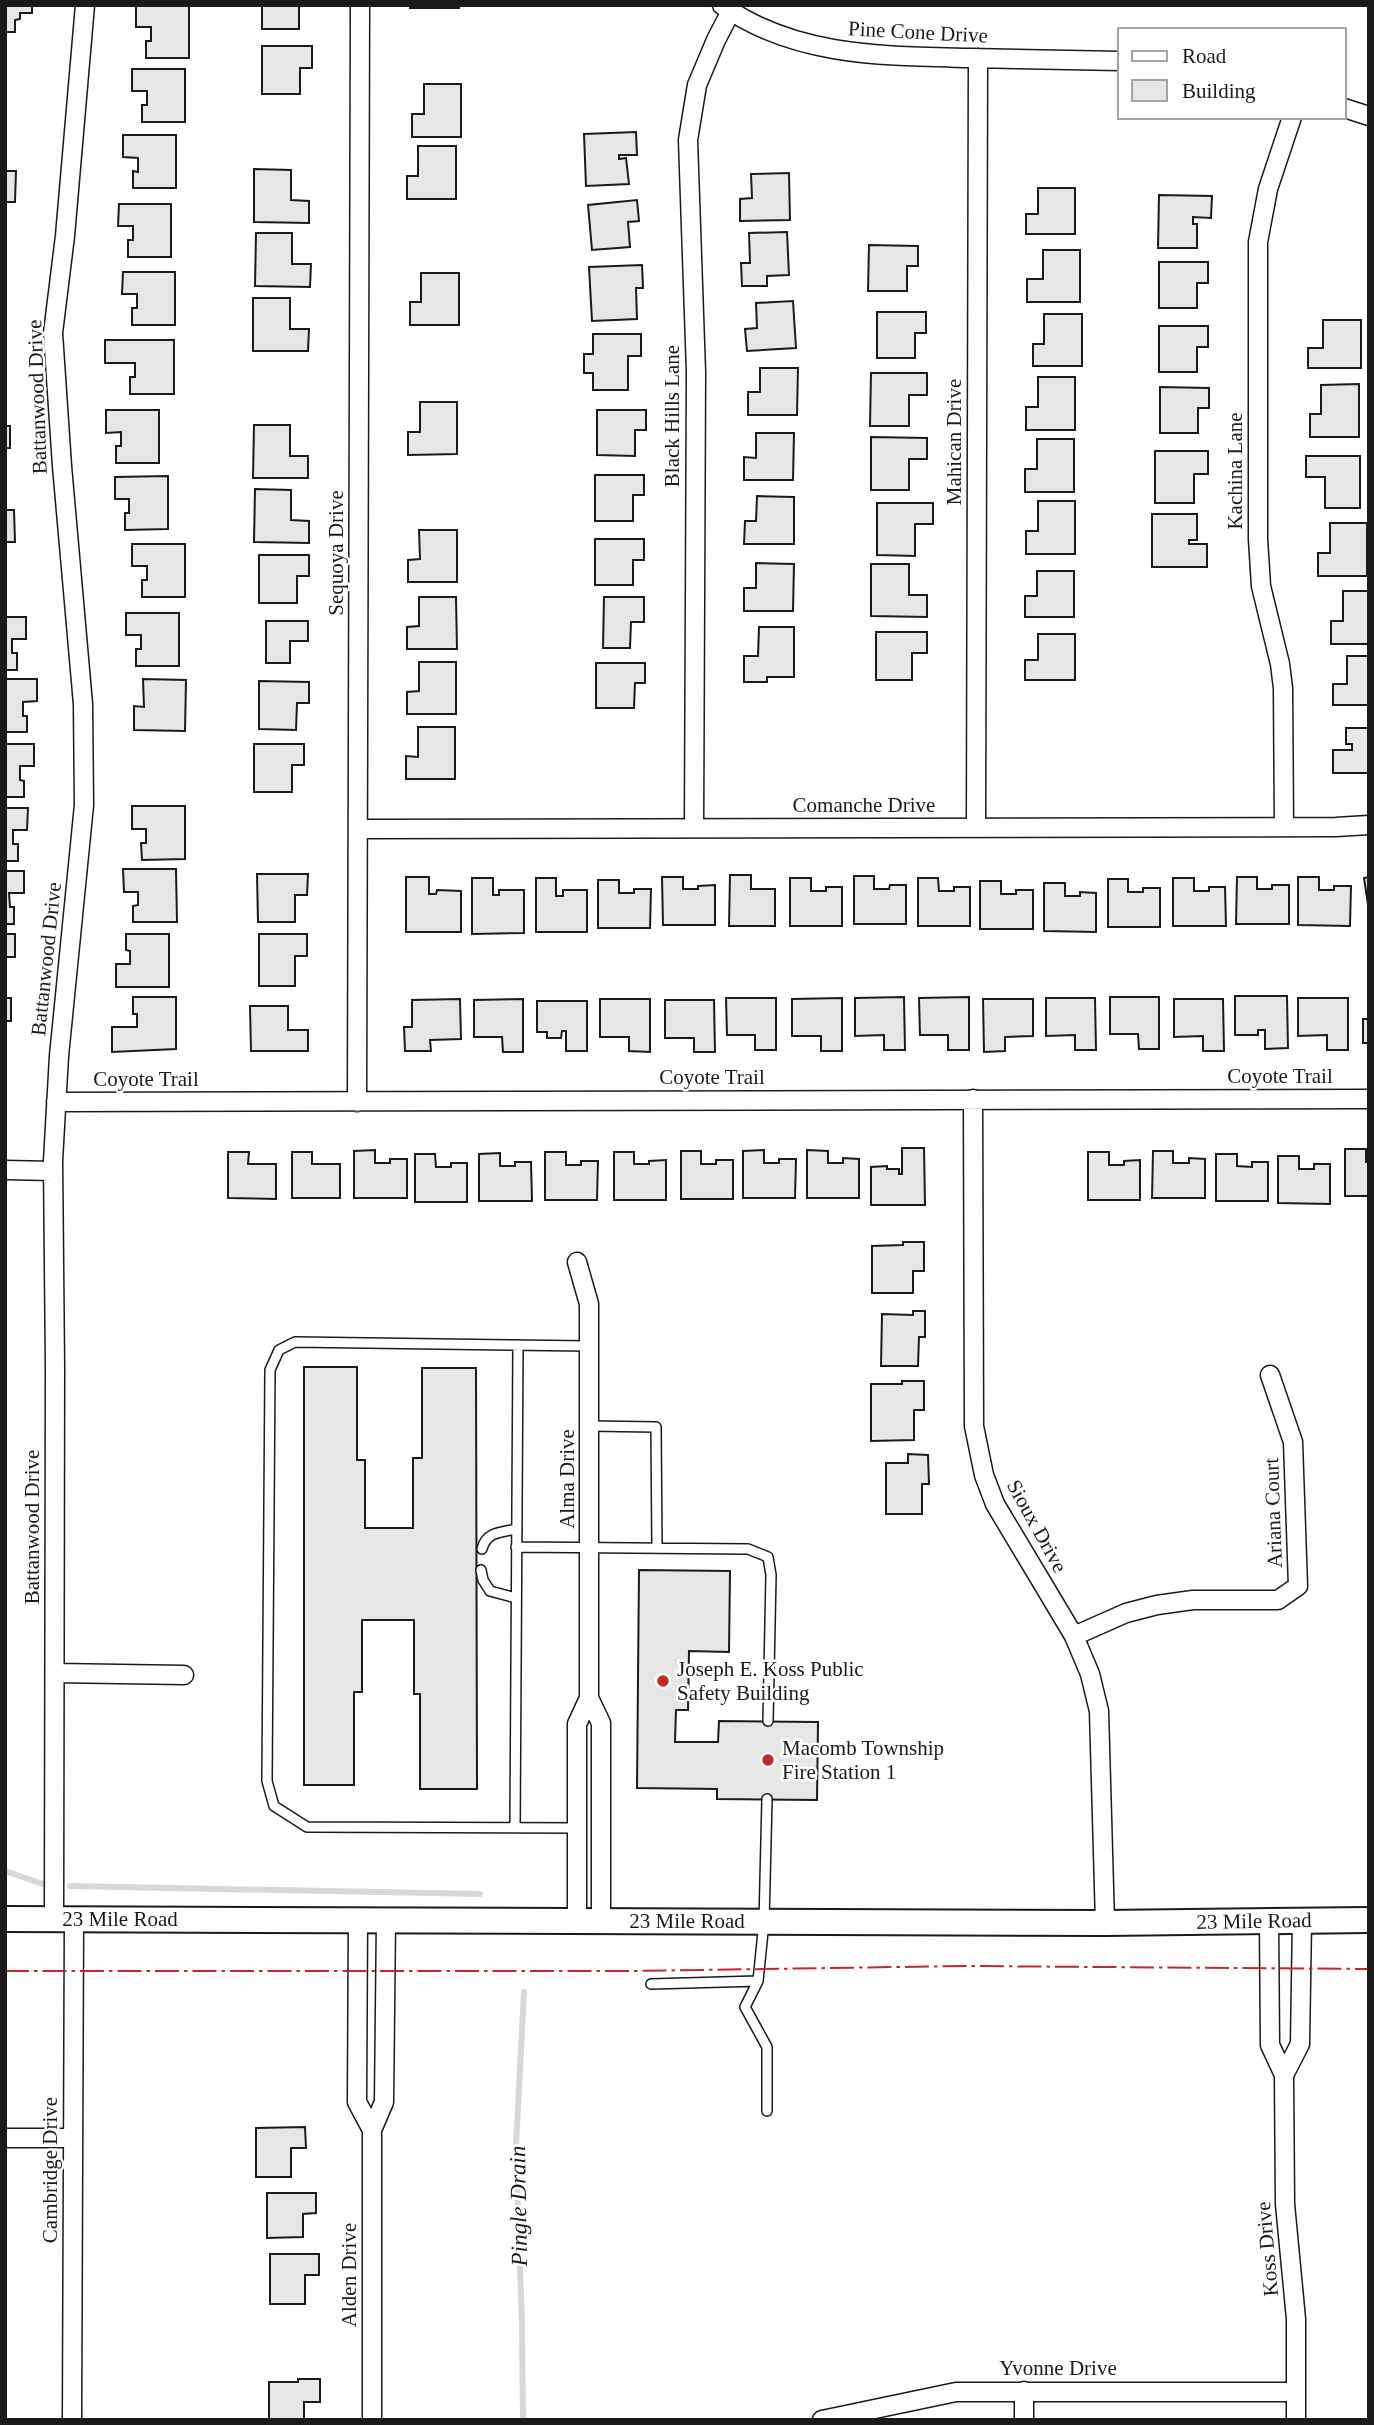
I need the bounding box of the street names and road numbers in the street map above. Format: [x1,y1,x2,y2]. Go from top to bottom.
street label: Pine Cone Drive [847,16,989,48]
street label: Battanwood Drive [22,319,52,475]
street label: Black Hills Lane [660,345,684,487]
street label: Mahican Drive [942,379,966,505]
street label: Kachina Lane [1223,412,1247,530]
street label: Sequoya Drive [324,490,348,616]
street label: Comanche Drive [793,793,935,817]
street label: Battanwood Drive [26,881,66,1037]
street label: Coyote Trail [1227,1064,1333,1088]
street label: Coyote Trail [659,1065,765,1089]
street label: Coyote Trail [93,1067,199,1091]
street label: Alma Drive [555,1429,579,1529]
street label: Battanwood Drive [20,1450,44,1604]
street label: Ariana Court [1259,1457,1287,1569]
street label: Sioux Drive [1002,1476,1072,1576]
street label: 23 Mile Road [62,1907,178,1931]
street label: 23 Mile Road [1196,1908,1312,1934]
street label: 23 Mile Road [629,1909,745,1933]
street label: Cambridge Drive [38,2097,62,2243]
street label: Koss Drive [1251,2201,1283,2297]
street label: Alden Drive [337,2223,361,2327]
street label: Yvonne Drive [999,2356,1117,2380]

